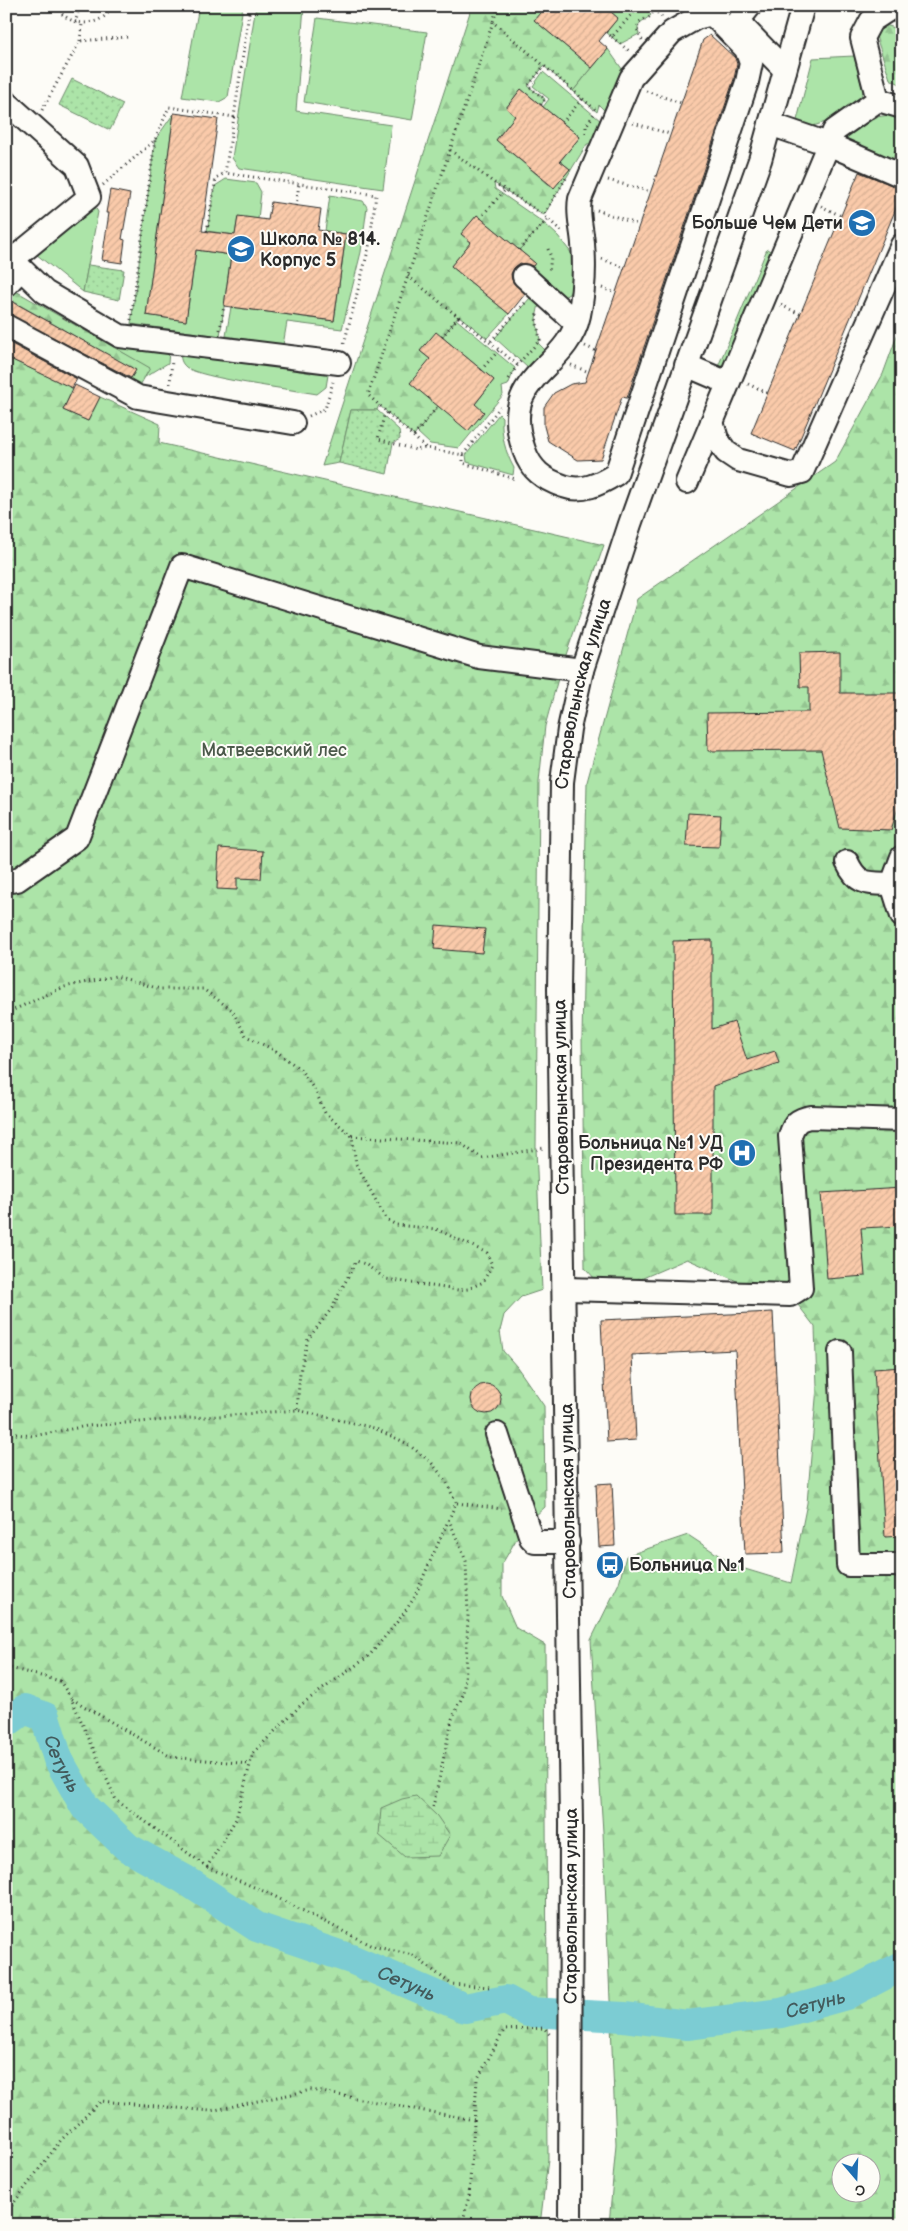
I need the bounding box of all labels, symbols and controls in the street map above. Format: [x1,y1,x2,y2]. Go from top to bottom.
school or university icon: Больше Чем Дети [847,208,877,238]
place label: Больше Чем Дети [692,213,843,234]
place label: Школа № 814. Корпус 5 [260,229,380,271]
school or university icon: Школа № 814. Корпус 5 [226,234,256,264]
street label: Староволынская улица [552,595,616,789]
park label: Матвеевский лес [201,740,347,761]
street label: Староволынская улица [549,999,574,1195]
place label: Больница №1 УД Президента РФ [578,1133,723,1175]
hospital icon: Больница №1 УД Президента РФ [727,1138,757,1168]
street label: Староволынская улица [556,1403,581,1599]
bus stop icon: Больница №1 [595,1550,625,1580]
place label: Больница №1 [629,1555,745,1576]
water label: Сетунь [38,1732,85,1797]
street label: Староволынская улица [561,1808,582,2004]
water label: Сетунь [374,1962,439,2007]
water label: Сетунь [783,1986,848,2024]
north arrow [830,2154,880,2204]
text: С [852,2180,867,2200]

